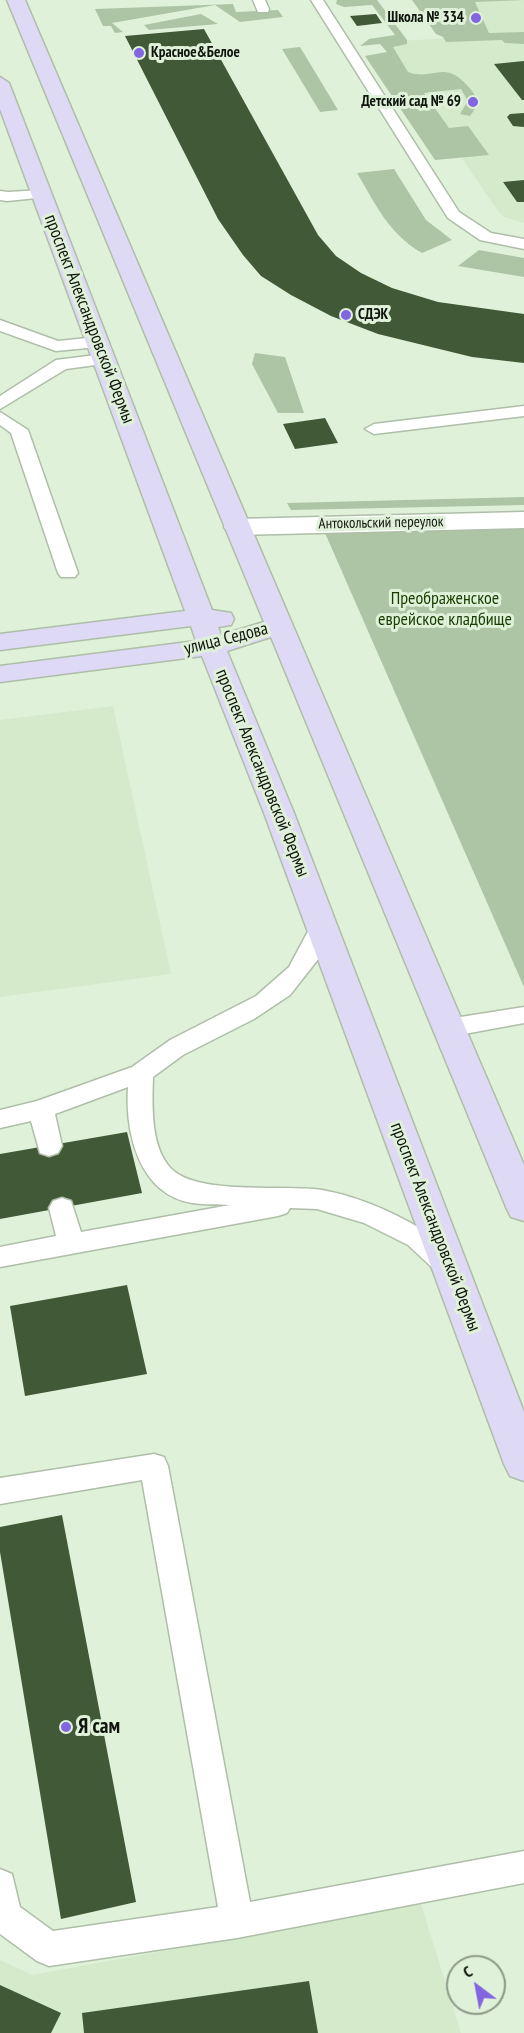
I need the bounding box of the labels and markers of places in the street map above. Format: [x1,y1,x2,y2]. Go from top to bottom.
place label: Школа № 334 [388,9,464,27]
marker: Школа № 334 [469,11,483,25]
place label: Красное&Белое [151,44,240,62]
marker: Красное&Белое [132,46,146,60]
place label: Детский сад № 69 [361,93,461,111]
marker: Детский сад № 69 [466,95,480,109]
place label: СДЭК [358,306,388,324]
marker: СДЭК [339,308,353,322]
place label: Я сам [78,1714,120,1740]
marker: Я сам [59,1720,73,1734]

